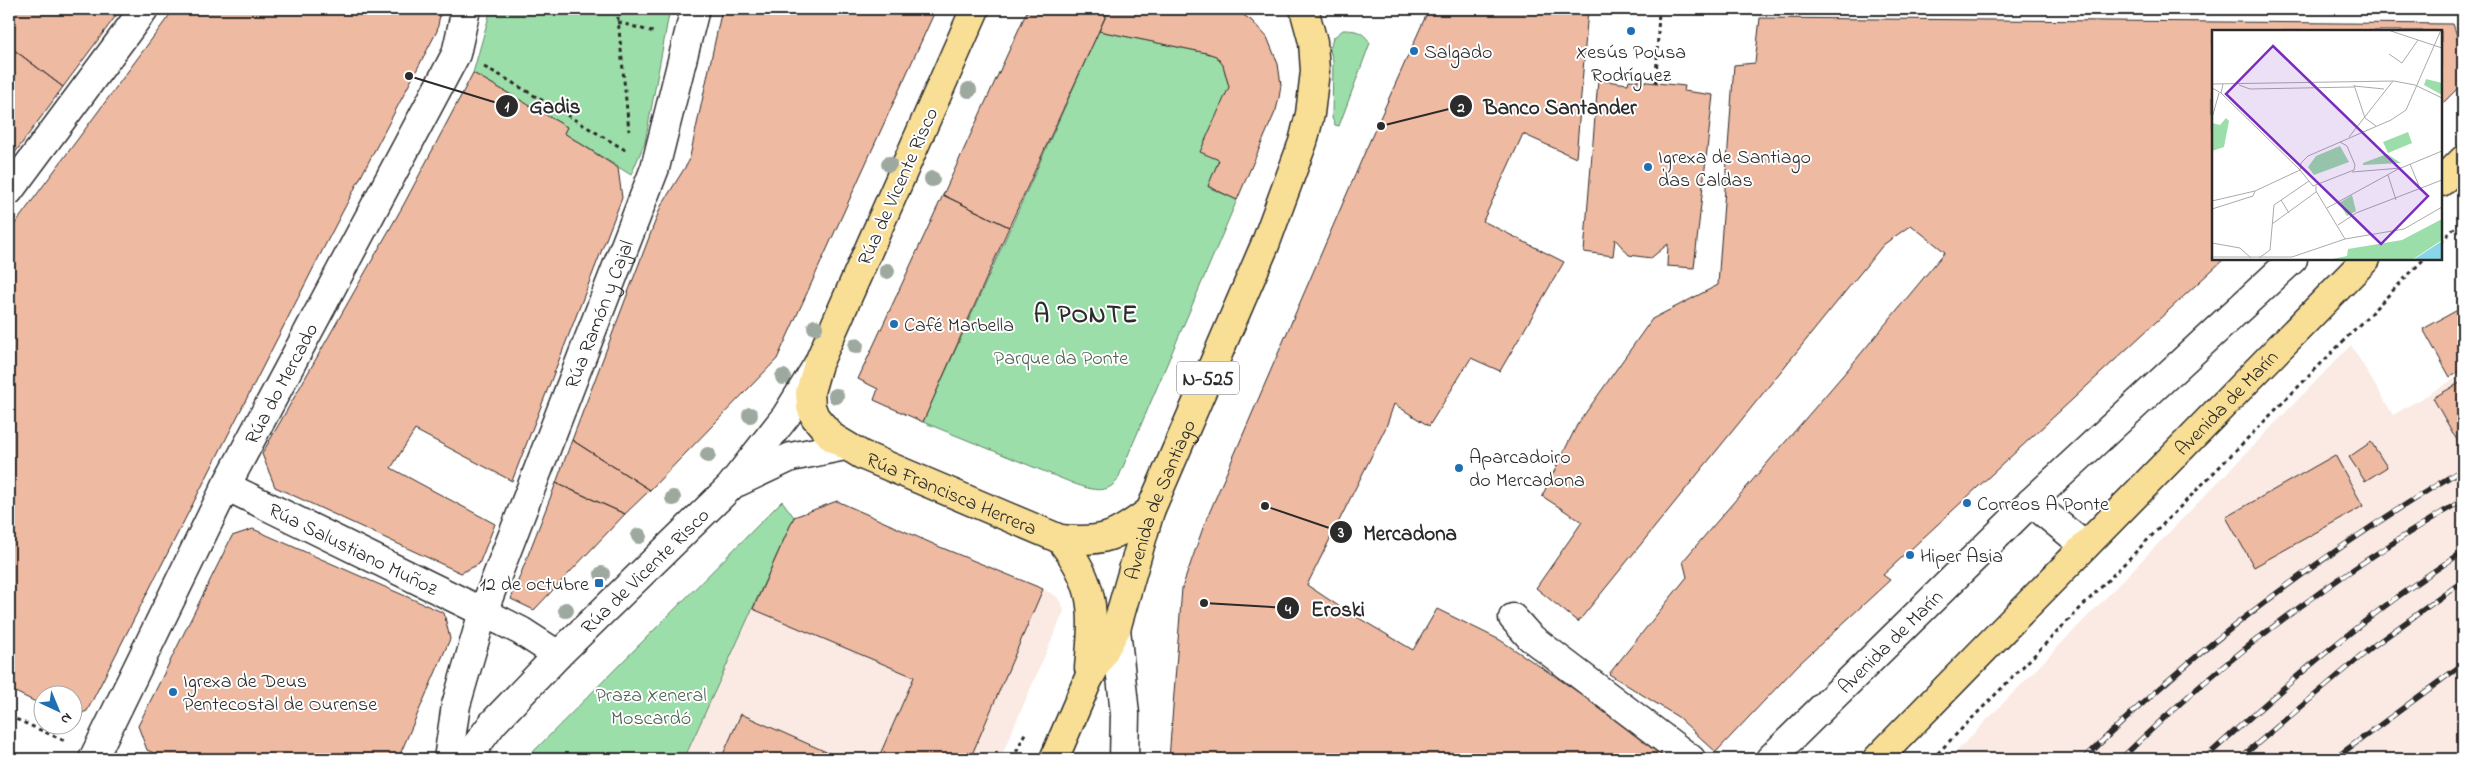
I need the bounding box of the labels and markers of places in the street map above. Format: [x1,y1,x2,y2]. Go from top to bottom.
marker: Xesús Pousa Rodríguez [1625,25,1637,37]
place label: Salgado [1424,39,1492,69]
place label: Xesús Pousa Rodríguez [1576,39,1686,92]
marker: Salgado [1408,45,1420,57]
callout: Gadis [495,88,590,124]
callout: Banco Santander [1448,88,1646,124]
place label: Igrexa de Santiago das Caldas [1658,144,1811,196]
marker: Igrexa de Santiago das Caldas [1642,161,1654,173]
place label: Café Marbella [904,312,1014,341]
marker: Café Marbella [888,318,900,330]
place label: Aparcadoiro do Mercadona [1469,444,1585,496]
marker: Aparcadoiro do Mercadona [1453,462,1465,474]
place label: Correos A Ponte [1977,491,2109,520]
marker: Correos A Ponte [1961,497,1973,509]
callout: Mercadona [1329,514,1467,550]
place label: Hiper Asia [1920,543,2003,572]
marker: Hiper Asia [1904,549,1916,561]
place label: 12 de octubre [479,571,589,600]
marker: 12 de octubre [593,577,605,589]
callout: Eroski [1276,590,1374,626]
place label: Igrexa de Deus Pentecostal de Ourense [183,668,377,720]
marker: Igrexa de Deus Pentecostal de Ourense [167,686,179,698]

